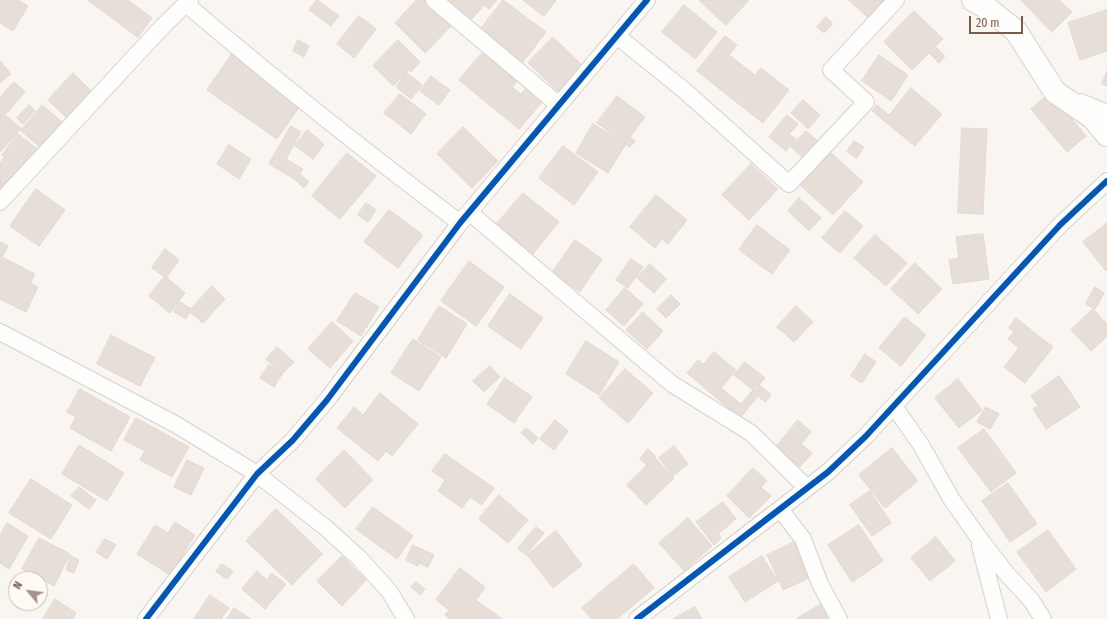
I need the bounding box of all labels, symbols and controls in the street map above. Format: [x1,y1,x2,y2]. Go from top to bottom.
scale bar [971,8,1025,34]
text: 20 m [976,16,1000,30]
north arrow [8,571,48,611]
text: N [11,579,25,591]

